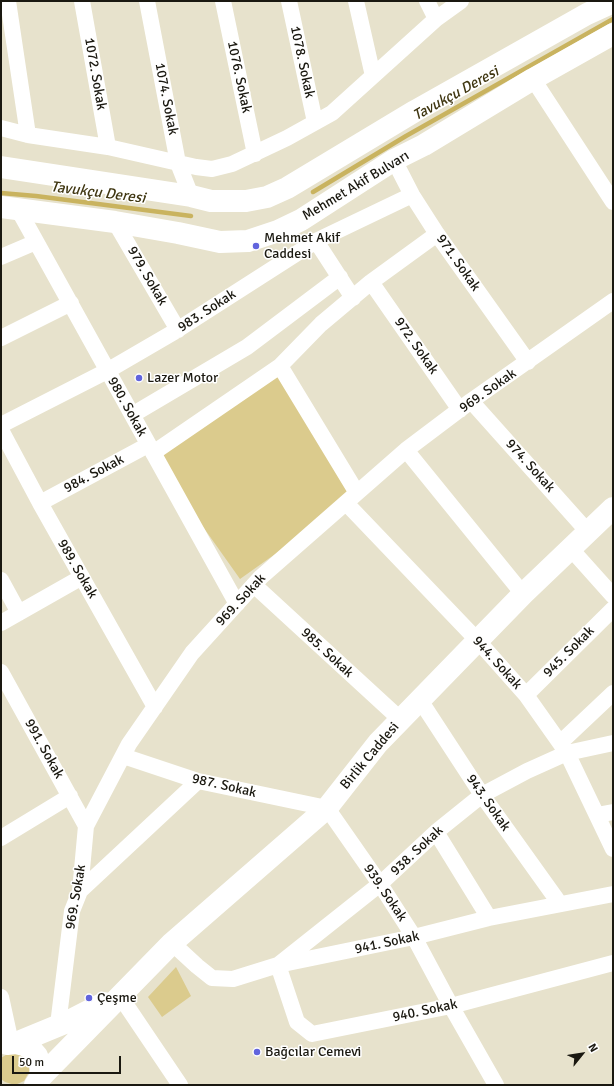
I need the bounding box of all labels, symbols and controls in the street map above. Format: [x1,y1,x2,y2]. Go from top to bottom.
street label: 1078. Sokak [286,24,318,100]
street label: 1072. Sokak [80,36,110,112]
street label: 1076. Sokak [223,39,255,115]
street label: 1074. Sokak [151,61,181,137]
water label: Tavukçu Deresi [410,63,502,125]
street label: Mehmet Akif Bulvarı [299,147,413,225]
water label: Tavukçu Deresi [50,178,146,208]
place label: Mehmet Akif Caddesi [264,230,340,262]
street label: 971. Sokak [432,231,484,295]
marker: Mehmet Akif Caddesi [251,241,261,251]
street label: 979. Sokak [123,243,171,309]
street label: 983. Sokak [175,286,239,336]
street label: 972. Sokak [390,314,442,378]
street label: 969. Sokak [456,365,520,417]
place label: Lazer Motor [147,370,218,386]
marker: Lazer Motor [134,373,144,383]
street label: 980. Sokak [104,374,150,440]
street label: 974. Sokak [502,436,558,496]
street label: 984. Sokak [61,451,127,497]
street label: 989. Sokak [53,536,101,602]
street label: 969. Sokak [212,570,270,630]
street label: 945. Sokak [540,623,598,681]
street label: 985. Sokak [297,624,357,682]
street label: 944. Sokak [469,633,525,693]
street label: 991. Sokak [21,716,67,782]
street label: Birlik Caddesi [337,719,403,793]
street label: 987. Sokak [190,770,258,802]
street label: 943. Sokak [462,771,514,835]
street label: 938. Sokak [387,822,447,880]
street label: 939. Sokak [360,861,410,925]
street label: 969. Sokak [62,863,90,931]
street label: 941. Sokak [353,928,421,958]
place label: Çeşme [97,990,137,1006]
marker: Çeşme [84,993,94,1003]
street label: 940. Sokak [391,996,459,1026]
north arrow [562,1034,602,1074]
text: N [585,1041,600,1054]
place label: Bağcılar Cemevi [265,1044,361,1060]
marker: Bağcılar Cemevi [252,1047,262,1057]
scale bar [14,1048,123,1074]
text: 50 m [19,1055,44,1070]

